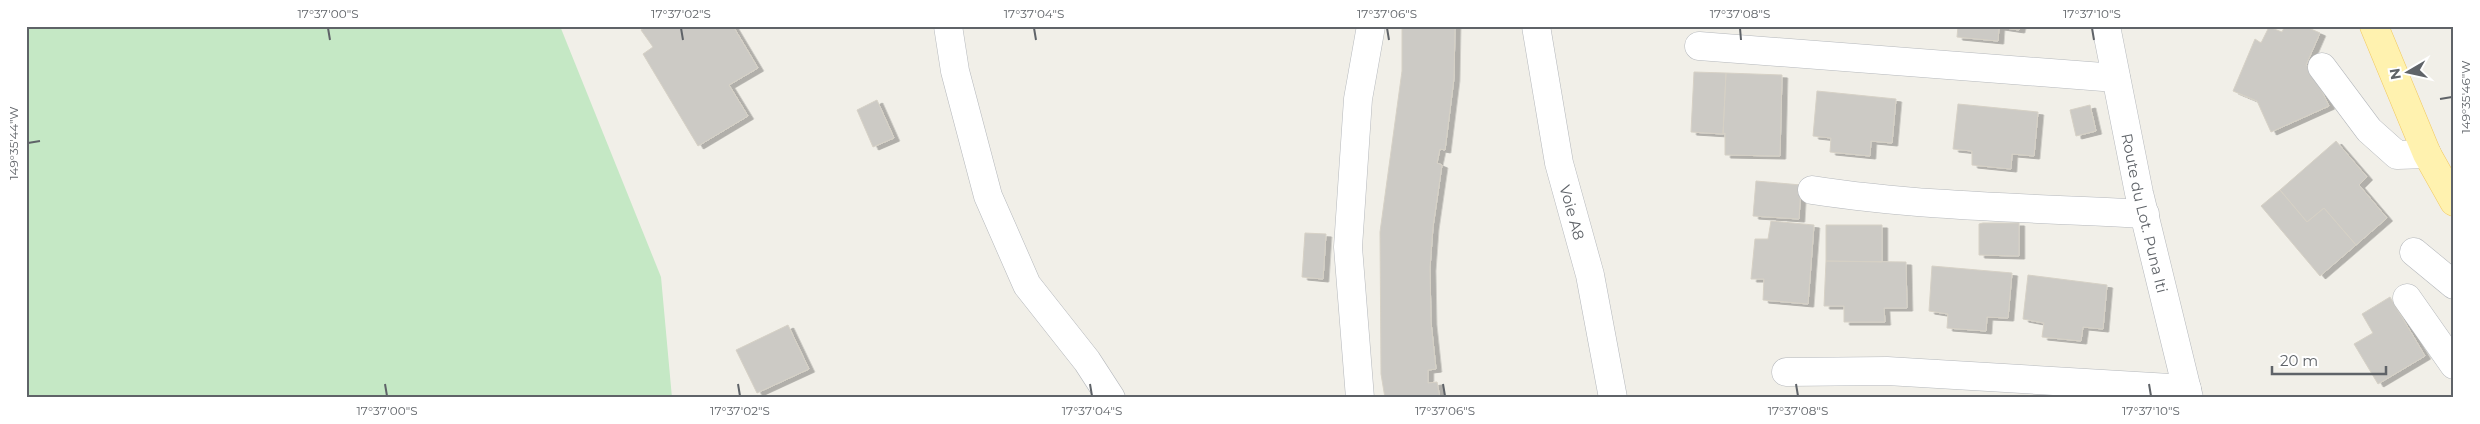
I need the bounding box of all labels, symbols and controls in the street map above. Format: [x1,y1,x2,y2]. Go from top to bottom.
text: 17°37'00"S [297,6,359,21]
text: 17°37'02"S [651,6,711,21]
text: 17°37'04"S [1004,6,1064,21]
text: 17°37'06"S [1357,6,1417,21]
text: 17°37'08"S [1710,6,1770,21]
text: 17°37'10"S [2063,6,2121,21]
north arrow [2382,48,2432,98]
text: 149°35'46"W [2458,60,2473,134]
text: N [2385,67,2405,81]
text: 149°35'44"W [6,106,21,180]
street label: Route du Lot. Puna Iti [2118,131,2173,295]
street label: Voie A8 [1556,183,1589,242]
scale bar [2272,344,2386,376]
text: 20 m [2280,351,2318,370]
text: 17°37'00"S [356,403,418,418]
text: 17°37'02"S [710,403,770,418]
text: 17°37'04"S [1062,403,1122,418]
text: 17°37'06"S [1415,403,1475,418]
text: 17°37'08"S [1768,403,1828,418]
text: 17°37'10"S [2122,403,2180,418]

